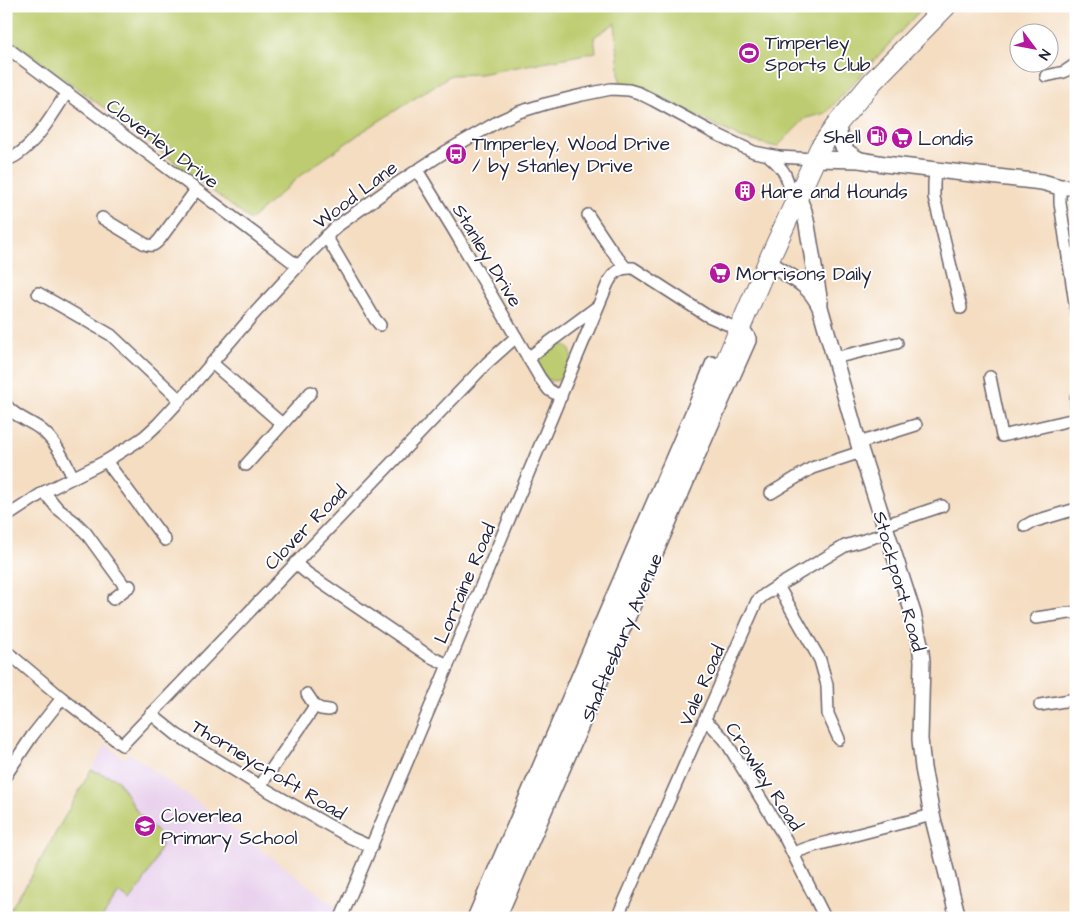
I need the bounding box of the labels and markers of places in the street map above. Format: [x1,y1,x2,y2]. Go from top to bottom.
place label: Timperley Sports Club [765,30,871,79]
sports icon: Timperley Sports Club [737,41,761,65]
place label: Shell [823,124,861,151]
fuel station icon: Shell [865,124,889,148]
supermarket icon: Londis [890,126,914,150]
place label: Londis [918,126,974,153]
place label: TImperley, Wood Drive / by Stanley Drive [472,131,670,181]
bus stop icon: TImperley, Wood Drive / by Stanley Drive [444,142,468,166]
building icon: Hare and Hounds [733,179,757,203]
place label: Hare and Hounds [761,179,908,206]
supermarket icon: Morrisons Daily [708,261,732,285]
place label: Morrisons Daily [736,261,872,289]
place label: Cloverlea Primary School [161,803,297,853]
school or university icon: Cloverlea Primary School [133,814,157,838]

